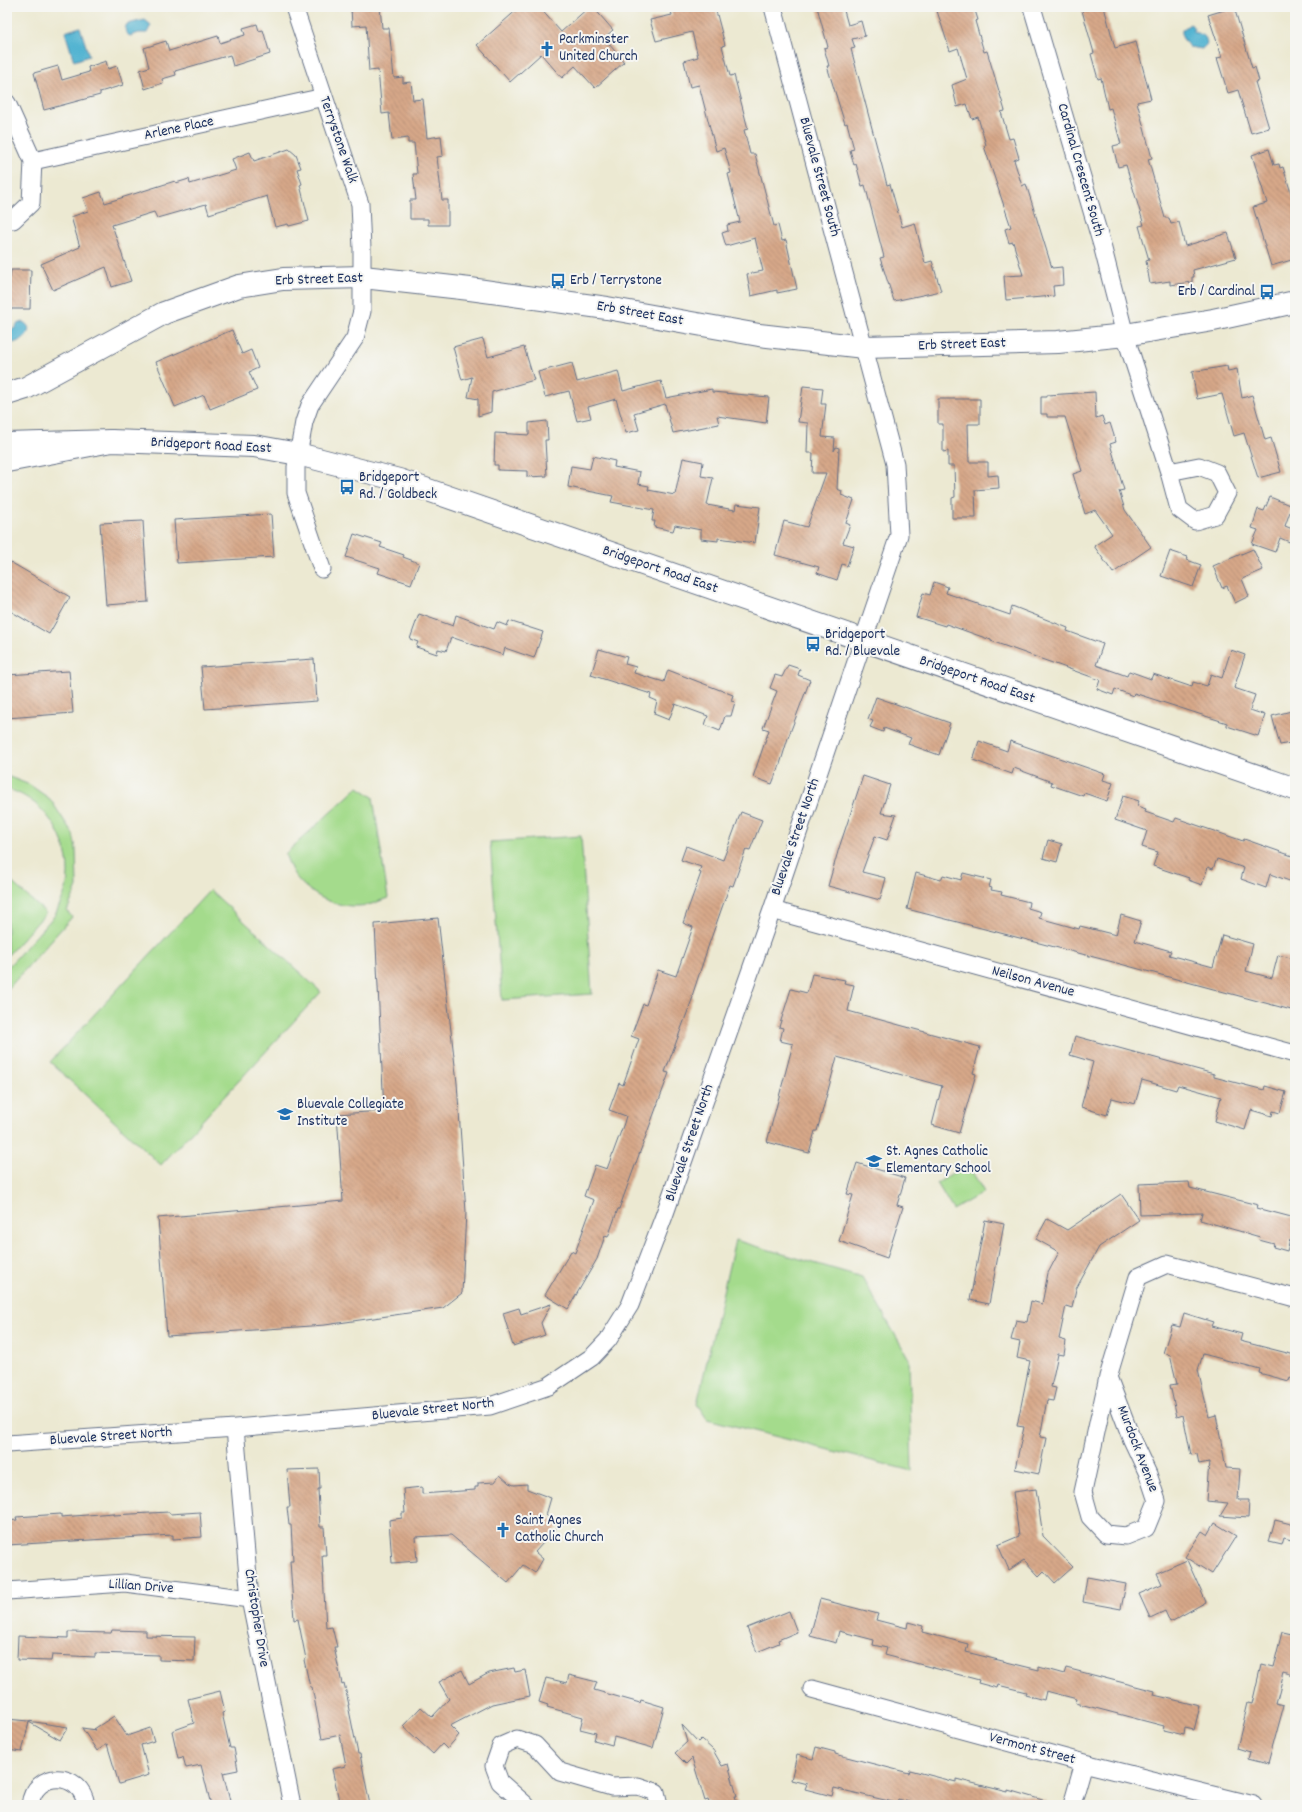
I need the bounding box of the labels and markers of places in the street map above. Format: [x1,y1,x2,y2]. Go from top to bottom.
place label: Parkminster United Church [559,29,638,68]
church icon: Parkminster United Church [538,40,556,58]
place label: Erb / Terrystone [570,270,662,292]
bus stop icon: Erb / Terrystone [549,272,567,290]
place label: Erb / Cardinal [1178,281,1255,303]
bus stop icon: Erb / Cardinal [1258,283,1276,301]
place label: Bridgeport Rd. / Goldbeck [359,467,437,506]
bus stop icon: Bridgeport Rd. / Goldbeck [338,478,356,496]
place label: Bridgeport Rd. / Bluevale [825,624,901,663]
bus stop icon: Bridgeport Rd. / Bluevale [804,635,822,653]
place label: Bluevale Collegiate Institute [297,1094,404,1133]
school or university icon: Bluevale Collegiate Institute [276,1105,294,1123]
place label: St. Agnes Catholic Elementary School [886,1141,991,1180]
school or university icon: St. Agnes Catholic Elementary School [865,1152,883,1170]
place label: Saint Agnes Catholic Church [515,1510,604,1549]
church icon: Saint Agnes Catholic Church [494,1521,512,1539]

